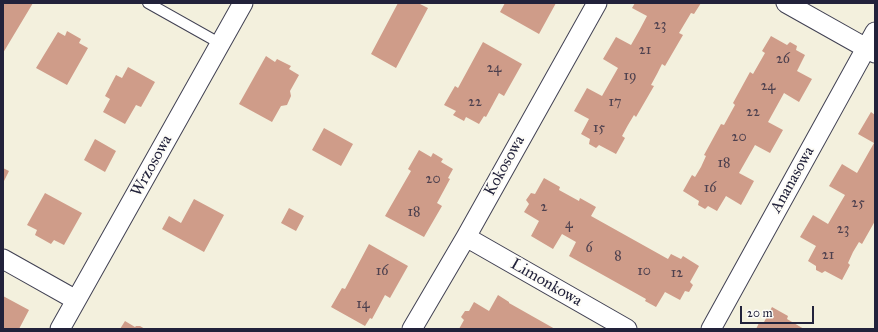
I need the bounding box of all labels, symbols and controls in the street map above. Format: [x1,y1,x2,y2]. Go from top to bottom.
house number: 23 [654,18,666,34]
house number: 21 [639,43,651,59]
house number: 26 [776,52,790,68]
house number: 24 [487,61,501,77]
house number: 19 [624,69,636,85]
house number: 24 [761,79,775,95]
house number: 22 [468,95,482,111]
house number: 17 [608,95,622,111]
house number: 22 [746,105,760,121]
house number: 15 [593,121,605,137]
house number: 20 [731,130,747,146]
street label: Wrzosowa [127,132,177,200]
street label: Kokosowa [481,133,529,199]
street label: Ananasowa [767,144,819,216]
house number: 18 [718,156,730,172]
house number: 20 [425,172,441,188]
house number: 16 [704,181,716,197]
house number: 25 [851,196,865,212]
house number: 2 [541,200,547,216]
house number: 18 [408,205,420,221]
house number: 4 [565,217,573,233]
house number: 23 [837,222,849,238]
house number: 6 [585,241,593,257]
house number: 21 [822,248,834,264]
house number: 8 [614,249,622,265]
street label: Limonkowa [507,255,585,311]
house number: 16 [376,264,388,280]
house number: 10 [637,264,651,280]
house number: 12 [671,266,683,282]
house number: 14 [356,297,370,313]
scale bar [742,298,816,324]
text: 20 m [747,306,773,320]

